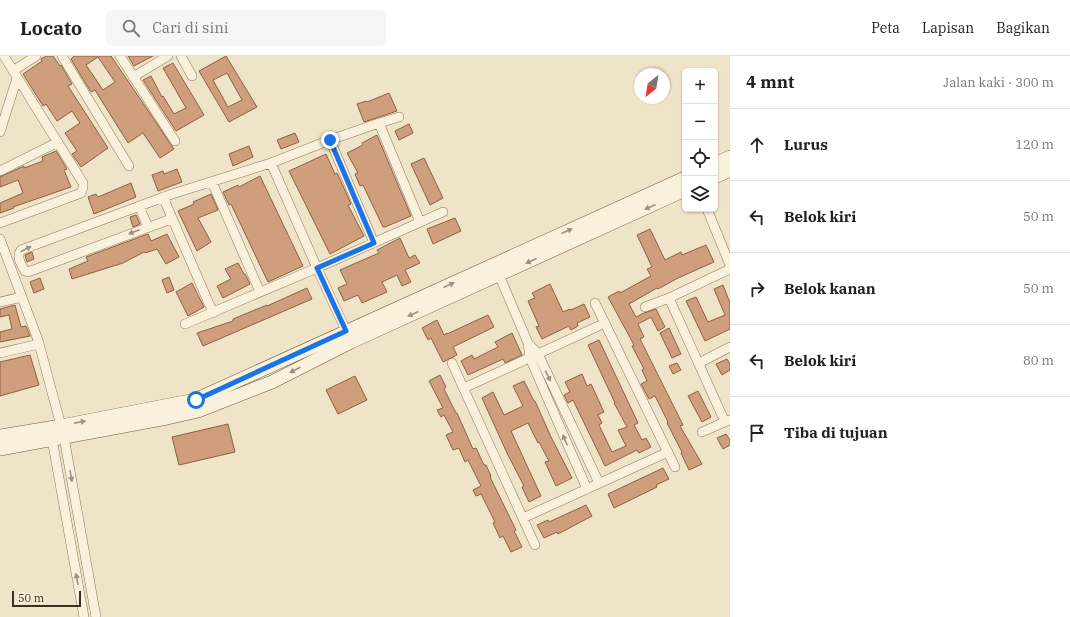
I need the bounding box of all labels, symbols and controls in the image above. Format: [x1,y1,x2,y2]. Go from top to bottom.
search box [106,10,386,46]
text: Locato [20,16,82,40]
icon: search [120,17,142,39]
text: Cari di sini [152,18,228,37]
text: Peta [871,19,900,37]
text: Lapisan [922,19,974,37]
text: Bagikan [996,19,1050,37]
north arrow [634,68,670,104]
map controls [682,68,718,212]
button: + [682,68,718,104]
text: 4 mnt [746,71,794,93]
text: Jalan kaki · 300 m [943,74,1054,91]
button: − [682,104,718,140]
route end [321,131,339,149]
icon: ahead [746,134,768,156]
text: Lurus [784,135,828,154]
text: 120 m [1015,136,1054,153]
button: locate [682,140,718,176]
button: layers [682,176,718,212]
one-way arrow [644,204,655,210]
icon: left [746,206,768,228]
text: Belok kiri [784,207,856,226]
text: 50 m [1023,208,1054,225]
one-way arrow [562,228,573,234]
one-way arrow [128,229,140,235]
one-way arrow [20,246,32,252]
one-way arrow [526,258,537,264]
icon: right [746,278,768,300]
text: Belok kanan [784,279,876,298]
text: 50 m [1023,280,1054,297]
one-way arrow [443,282,454,288]
one-way arrow [407,311,418,317]
icon: left [746,350,768,372]
text: Belok kiri [784,351,856,370]
text: 80 m [1023,352,1054,369]
one-way arrow [290,367,301,373]
one-way arrow [545,370,551,382]
route start [187,391,205,409]
one-way arrow [74,419,86,425]
icon: arrive [746,422,768,444]
text: Tiba di tujuan [784,423,888,442]
one-way arrow [562,434,568,446]
one-way arrow [68,470,74,482]
one-way arrow [74,573,80,585]
scale bar [12,589,81,608]
text: 50 m [18,591,44,605]

